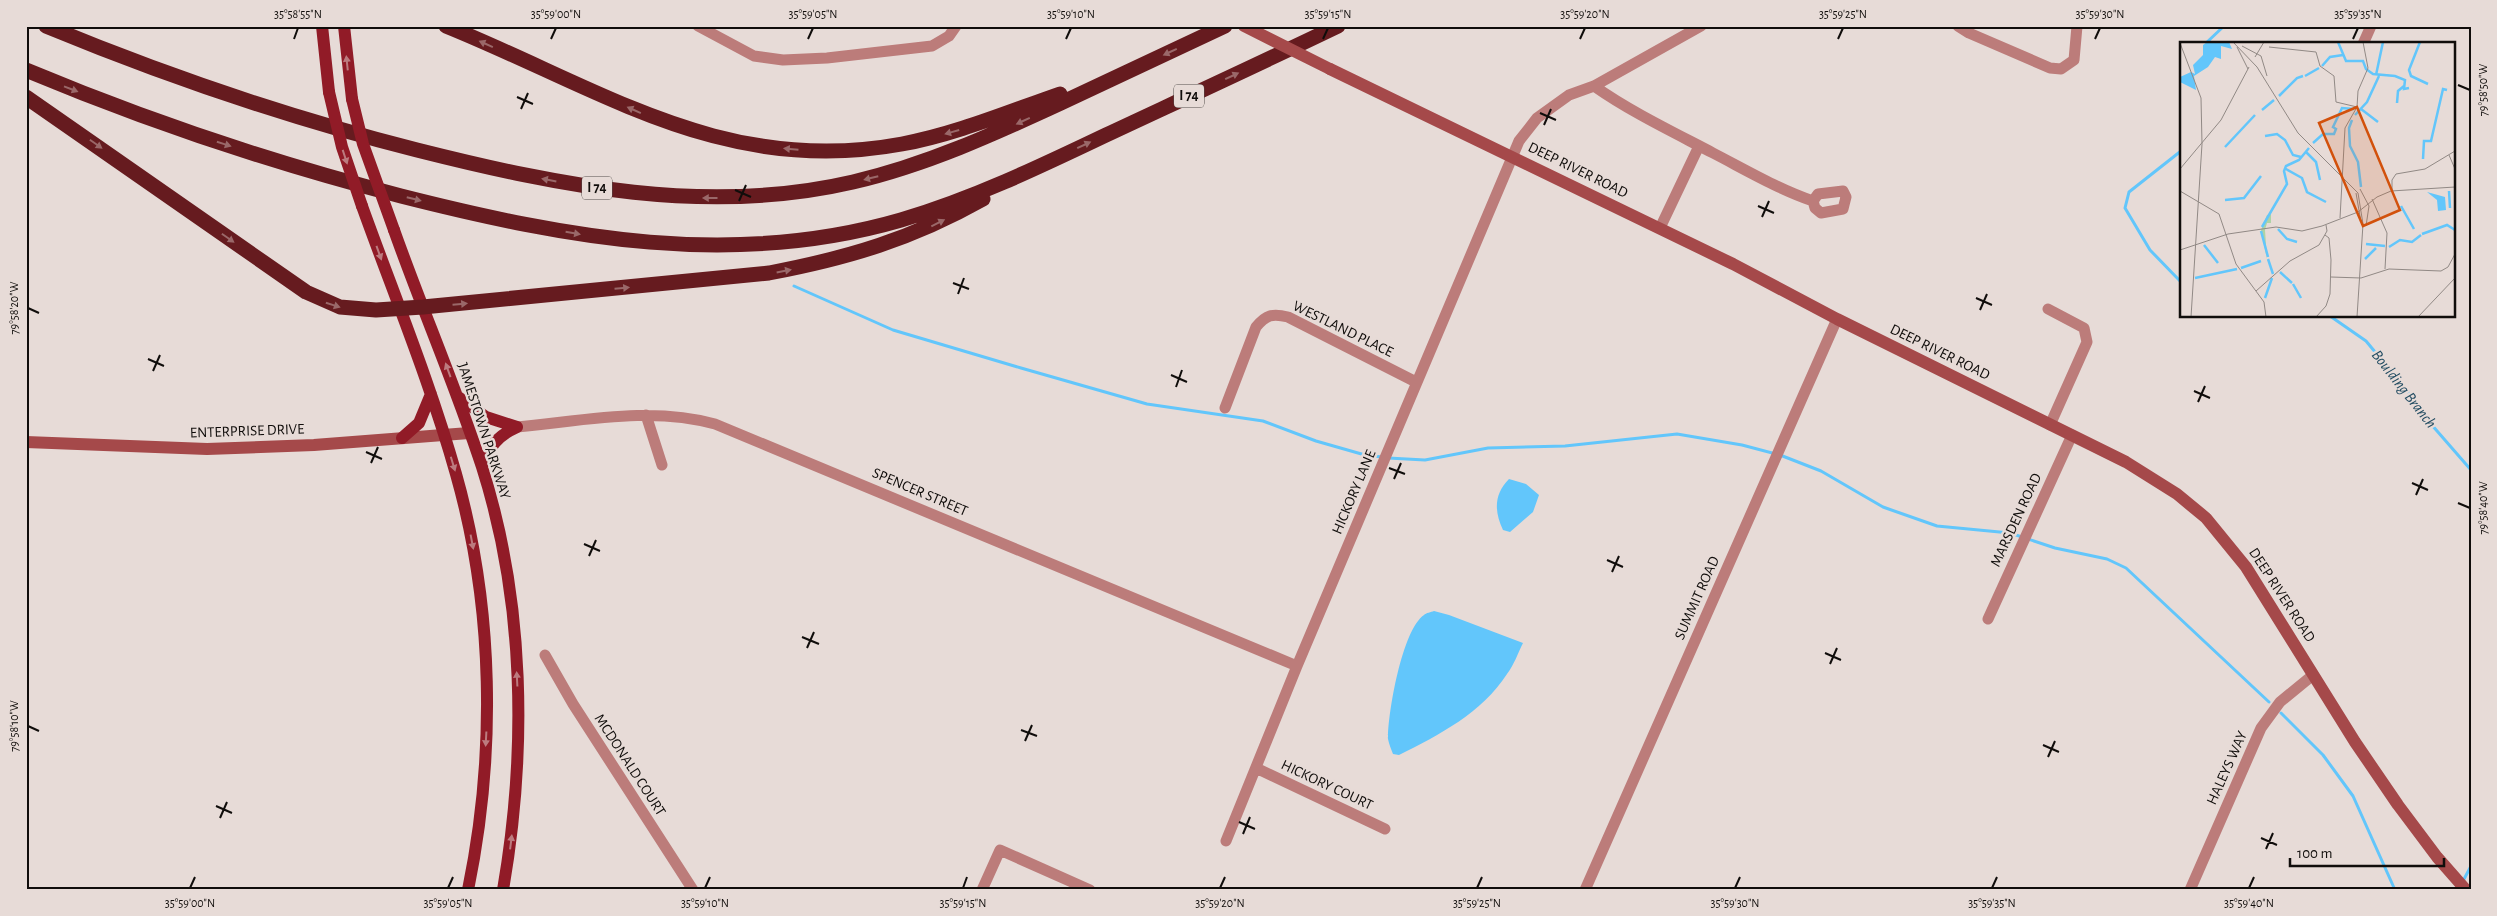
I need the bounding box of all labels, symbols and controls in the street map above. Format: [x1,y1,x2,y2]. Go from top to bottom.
text: 35°58'55"N [274,8,322,20]
text: 35°59'00"N [531,8,581,20]
text: 35°59'05"N [788,8,838,20]
text: 35°59'10"N [1047,8,1095,20]
text: 35°59'15"N [1305,8,1351,20]
text: 35°59'20"N [1560,8,1610,20]
text: 35°59'25"N [1819,8,1867,20]
text: 35°59'30"N [2076,8,2124,20]
text: 35°59'35"N [2334,8,2382,20]
one-way arrow [479,39,493,47]
inset map [2180,42,2454,318]
one-way arrow [1163,48,1177,56]
one-way arrow [343,55,351,71]
text: 79°58'50"W [2477,63,2489,116]
one-way arrow [1224,72,1239,81]
road number: I 74 [1174,84,1204,108]
one-way arrow [64,86,79,93]
one-way arrow [627,106,641,114]
one-way arrow [1016,117,1030,125]
one-way arrow [944,128,959,136]
one-way arrow [89,139,102,149]
street label: DEEP RIVER ROAD [1526,139,1630,201]
one-way arrow [217,141,232,149]
one-way arrow [1077,141,1091,149]
one-way arrow [783,145,799,153]
one-way arrow [341,150,349,165]
one-way arrow [863,174,878,182]
one-way arrow [541,176,556,184]
road number: I 74 [582,177,612,200]
one-way arrow [702,194,718,202]
one-way arrow [406,195,421,203]
one-way arrow [931,219,946,227]
one-way arrow [565,230,581,238]
one-way arrow [221,232,234,243]
one-way arrow [375,246,383,261]
one-way arrow [776,266,792,274]
text: 79°58'20"W [8,281,20,334]
one-way arrow [614,284,630,292]
street label: WESTLAND PLACE [1290,298,1396,360]
one-way arrow [453,299,469,307]
one-way arrow [326,301,341,309]
street label: DEEP RIVER ROAD [1888,321,1992,383]
water label: Boulding Branch [2369,347,2439,431]
street label: JAMESTOWN PARKWAY [455,361,513,501]
one-way arrow [444,362,452,377]
street label: ENTERPRISE DRIVE [189,422,305,440]
street label: HICKORY LANE [1330,448,1378,536]
one-way arrow [450,457,458,472]
street label: SPENCER STREET [870,465,971,519]
street label: MARSDEN ROAD [1988,471,2044,569]
text: 79°58'40"W [2477,481,2489,535]
one-way arrow [468,534,476,549]
street label: DEEP RIVER ROAD [2246,545,2318,645]
street label: SUMMIT ROAD [1672,554,1722,642]
one-way arrow [513,671,521,687]
text: 79°58'10"W [8,700,20,752]
street label: MCDONALD COURT [592,711,669,819]
street label: HALEYS WAY [2204,729,2250,807]
one-way arrow [482,731,490,747]
street label: HICKORY COURT [1279,757,1376,813]
one-way arrow [507,833,515,849]
scale bar [2290,836,2443,868]
text: 100 m [2297,846,2332,861]
text: 35°59'00"N [165,897,215,909]
text: 35°59'05"N [423,897,473,909]
text: 35°59'10"N [681,897,729,909]
text: 35°59'15"N [940,897,986,909]
text: 35°59'20"N [1195,897,1245,909]
text: 35°59'25"N [1453,897,1501,909]
text: 35°59'30"N [1711,897,1759,909]
text: 35°59'35"N [1968,897,2016,909]
text: 35°59'40"N [2224,897,2274,909]

